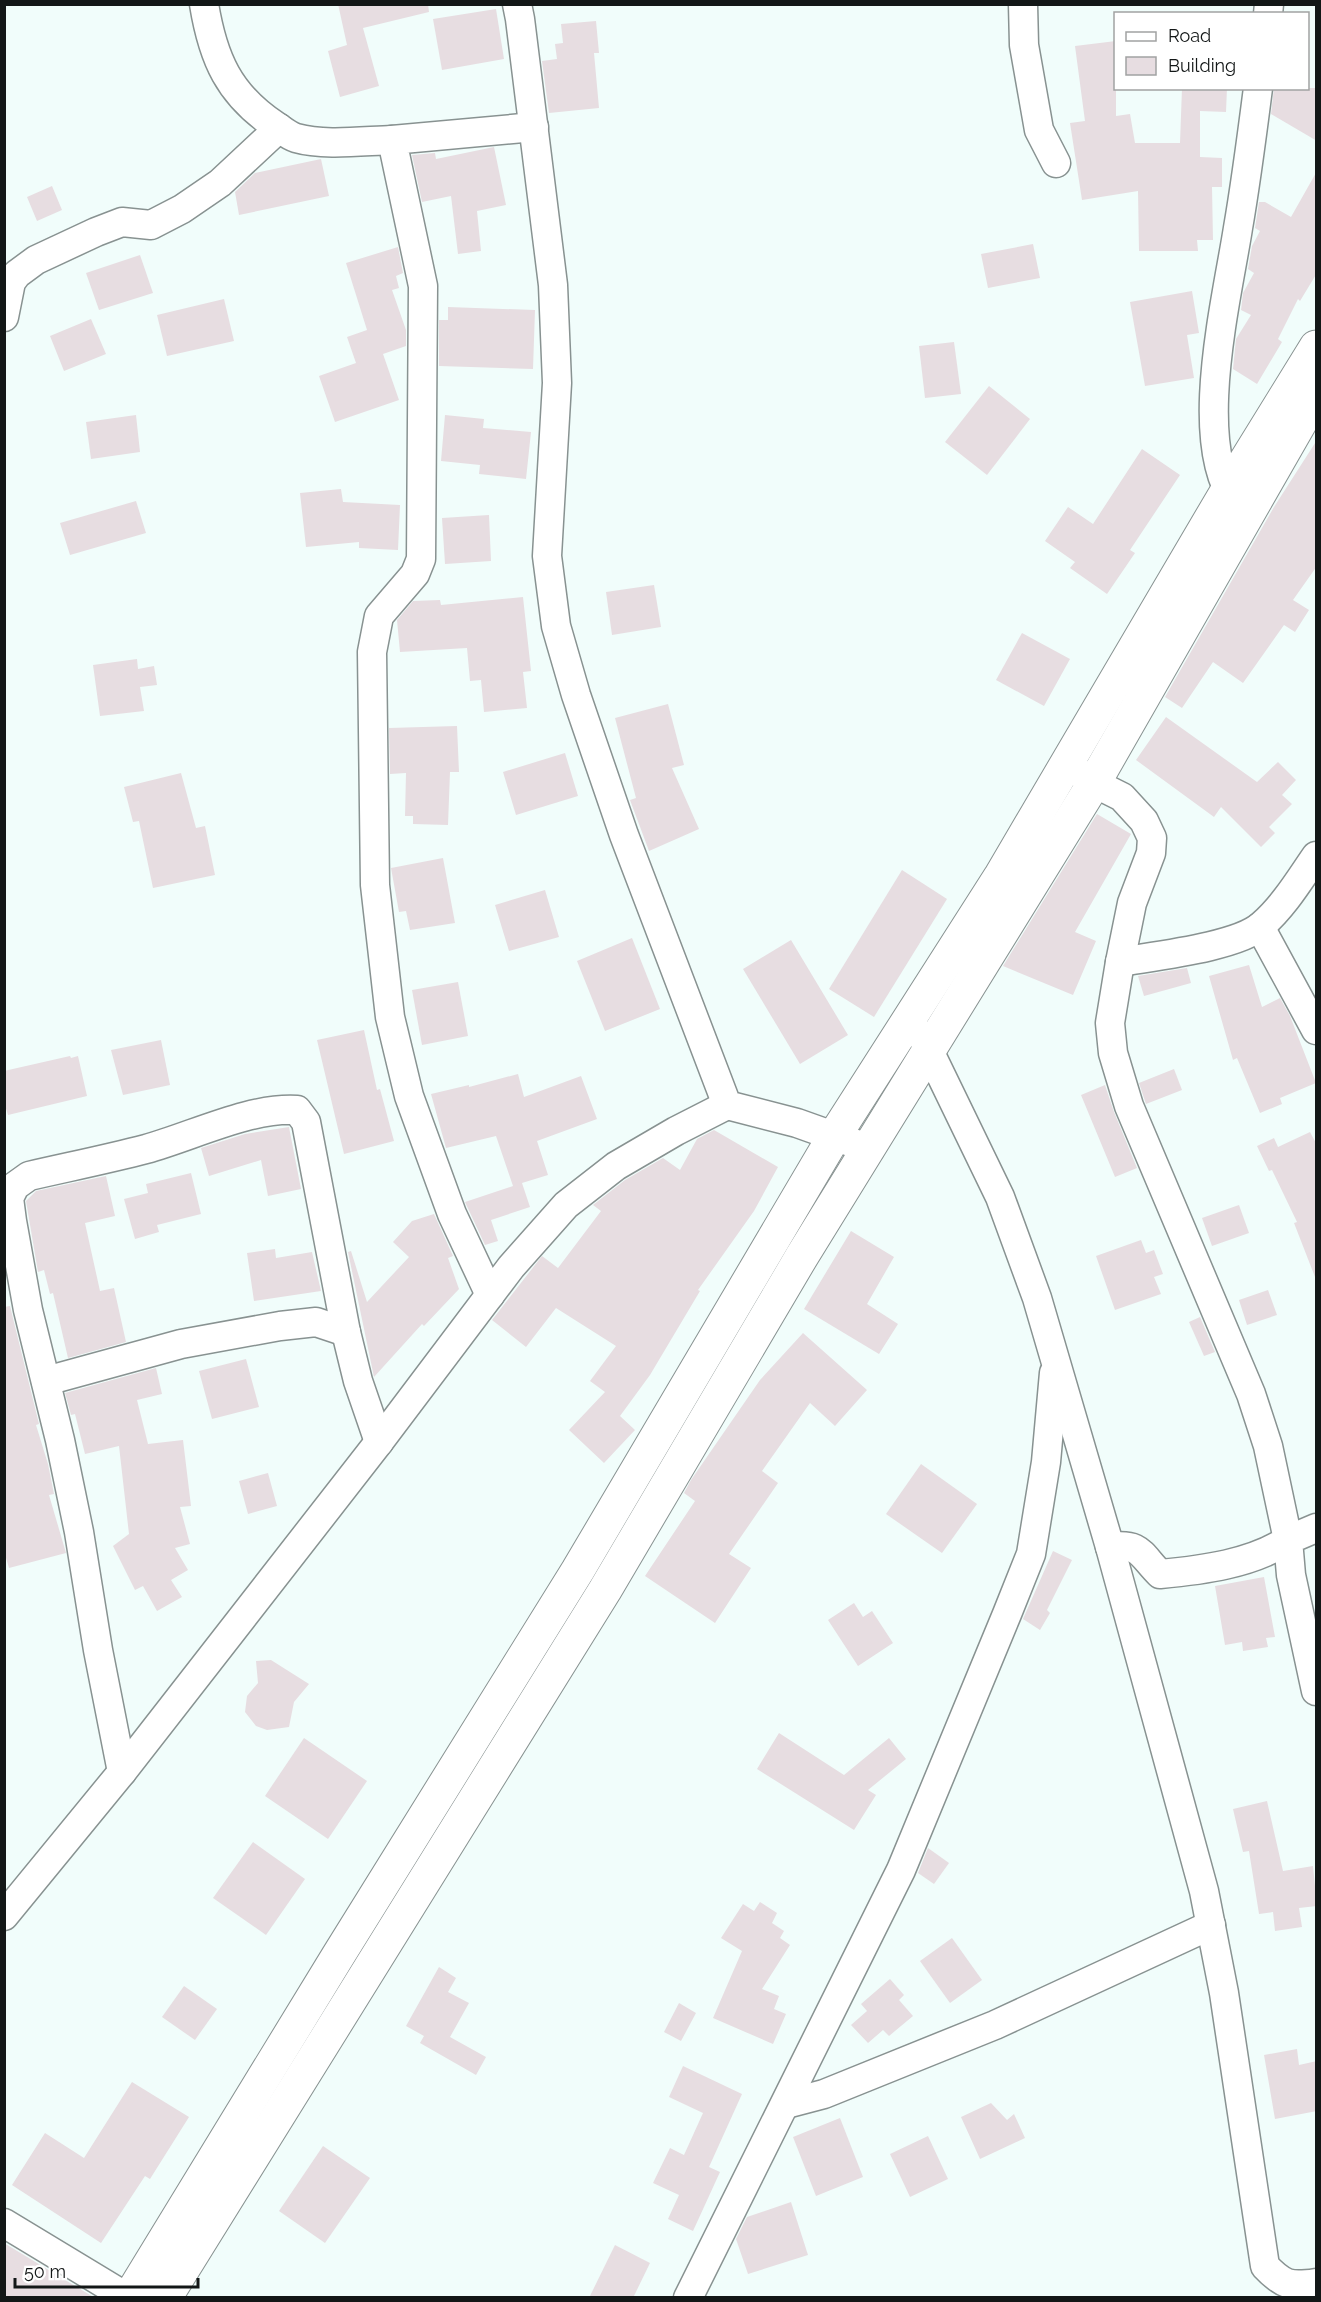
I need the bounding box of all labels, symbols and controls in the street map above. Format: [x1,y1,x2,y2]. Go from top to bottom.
legend [1114,12,1309,90]
text: Road [1168,25,1211,46]
text: Building [1168,55,1236,76]
scale bar [15,2251,198,2289]
text: 50 m [24,2261,66,2282]

